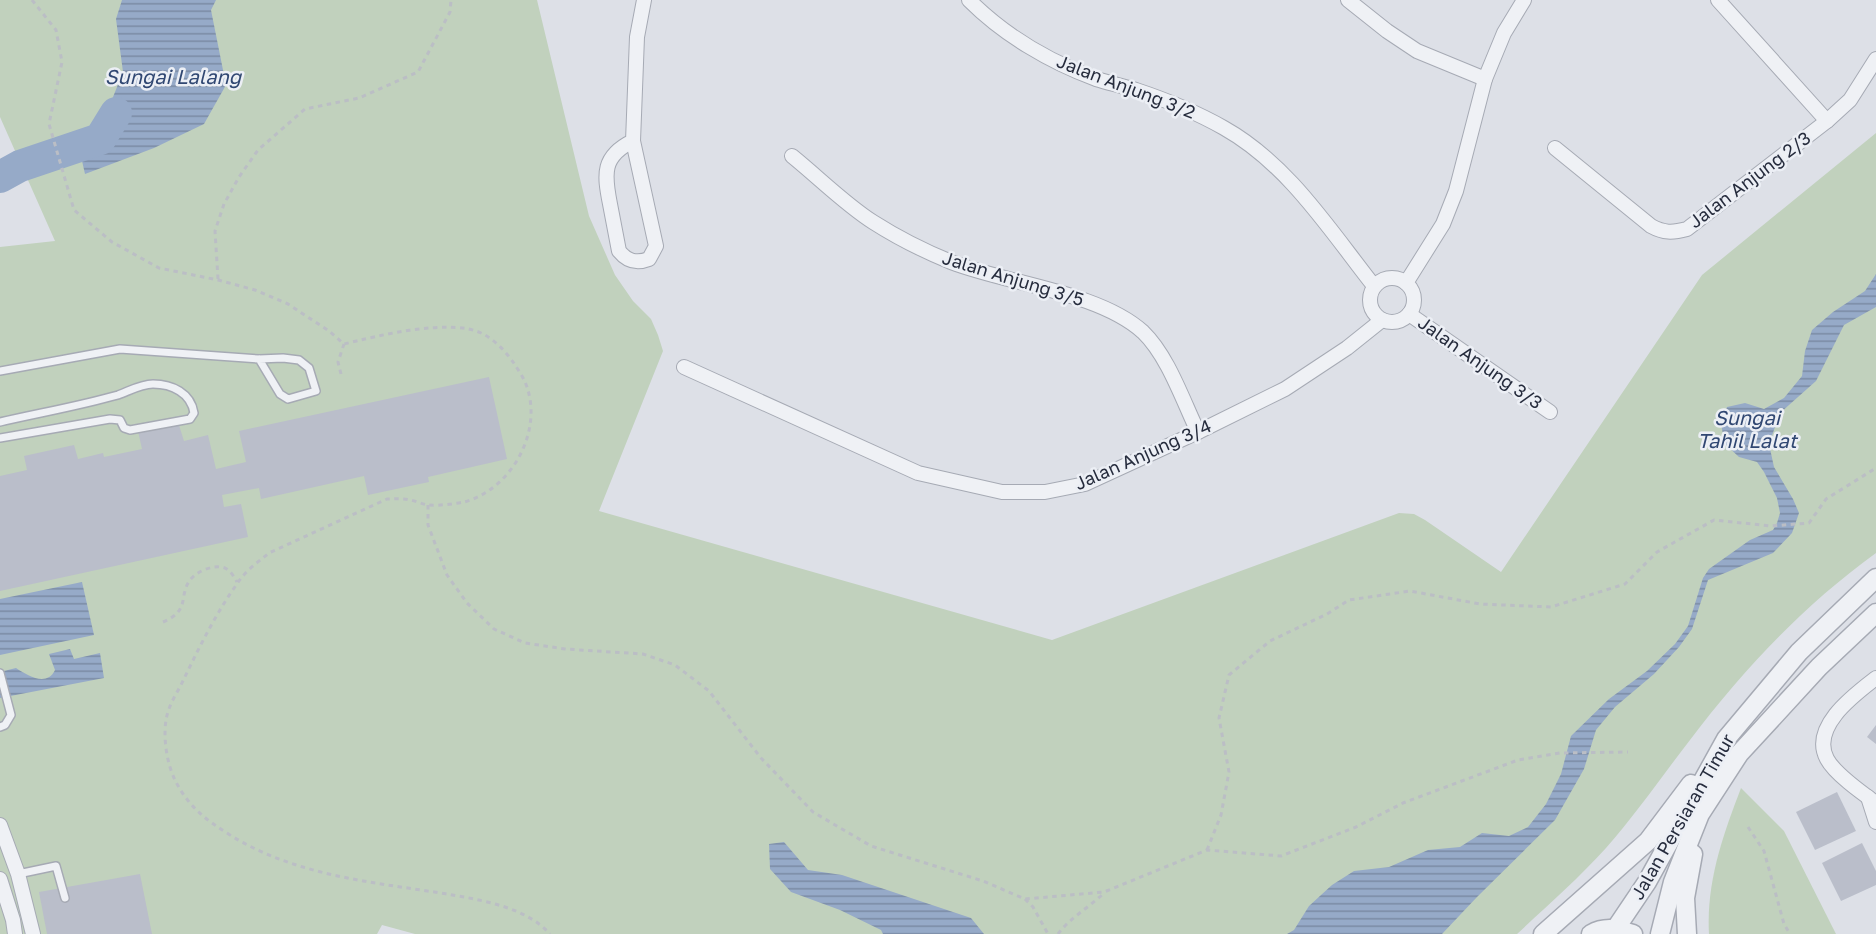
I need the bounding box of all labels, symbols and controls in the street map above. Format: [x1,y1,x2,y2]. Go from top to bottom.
street label: Jalan Anjung 3/2 [1054,49,1199,123]
water label: Sungai Lalang [105,64,243,89]
street label: Jalan Anjung 2/3 [1684,126,1815,232]
street label: Jalan Anjung 3/5 [940,246,1087,310]
street label: Jalan Anjung 3/3 [1414,311,1547,413]
water label: Sungai Tahil Lalat [1697,405,1799,452]
street label: Jalan Anjung 3/4 [1071,414,1214,494]
street label: Jalan Persiaran Timur [1626,730,1739,903]

